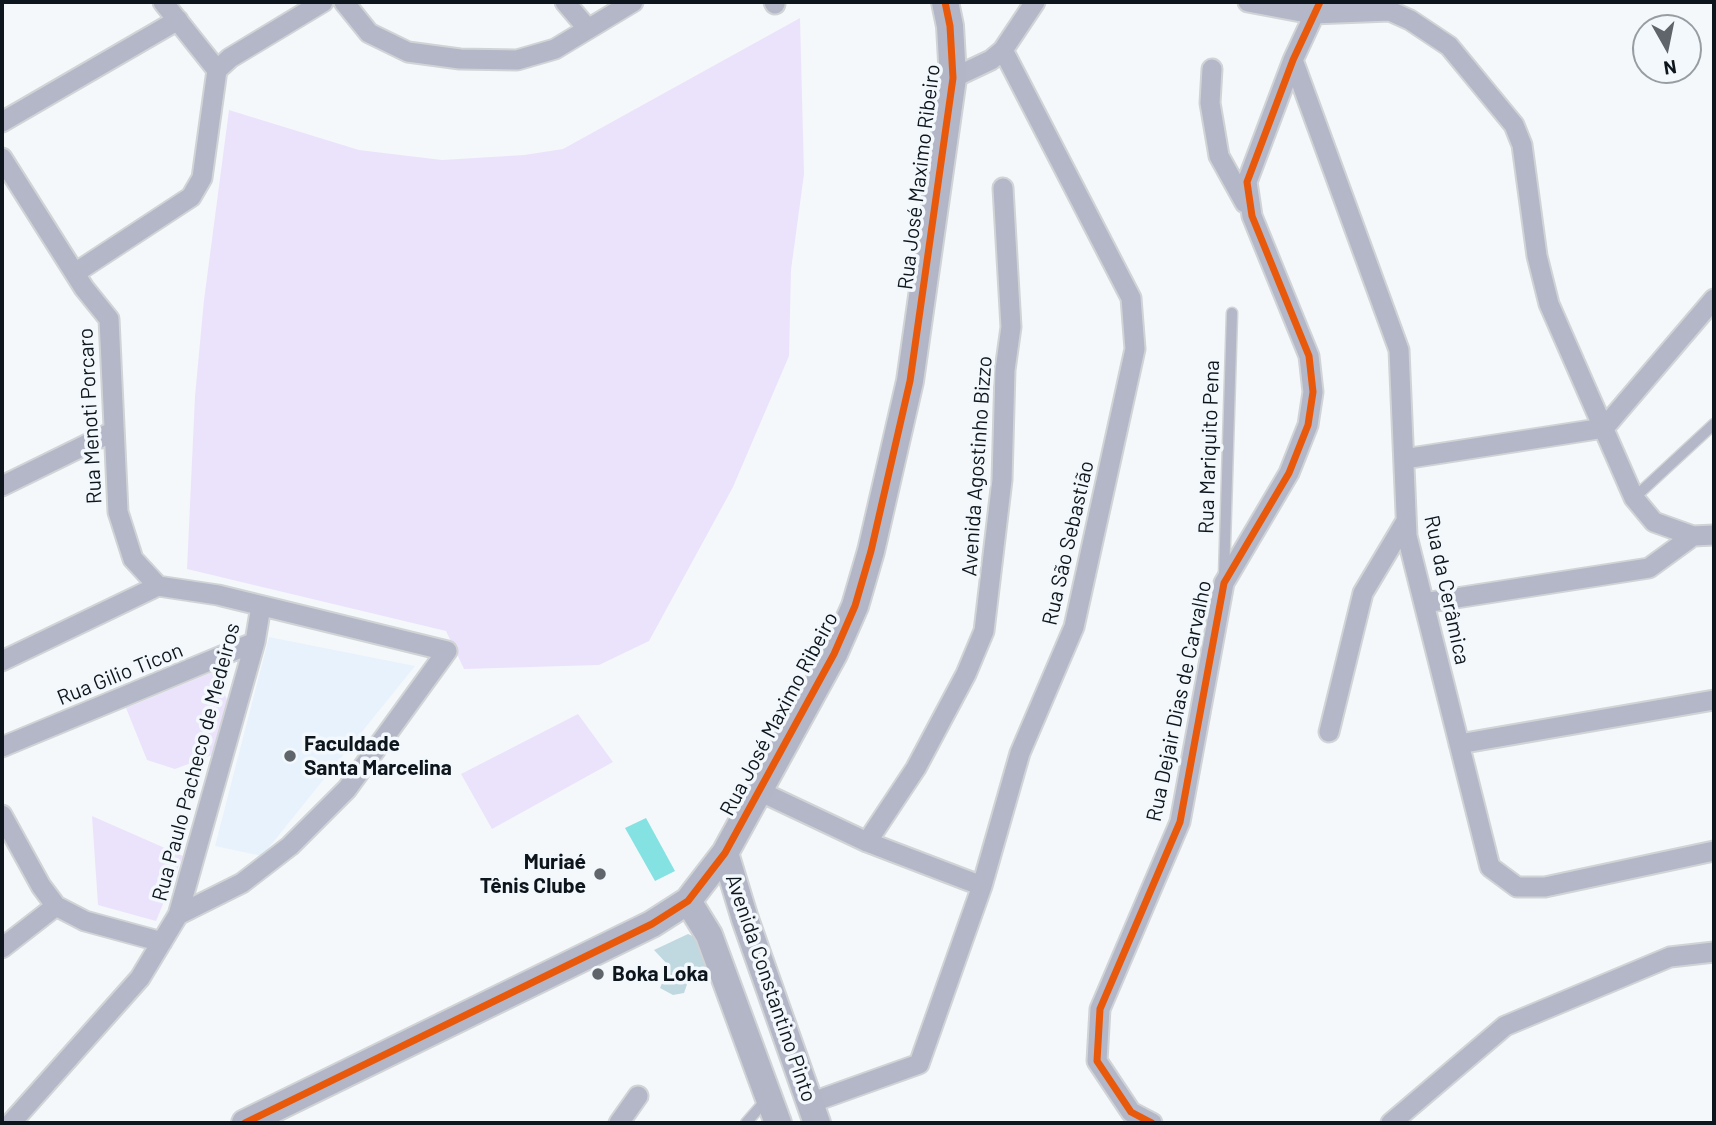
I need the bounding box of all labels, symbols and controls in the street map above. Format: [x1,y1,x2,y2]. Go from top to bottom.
north arrow [1632,14,1702,84]
text: N [1662,56,1678,81]
street label: Rua José Maximo Ribeiro [893,63,945,291]
street label: Rua Menoti Porcaro [73,327,107,505]
street label: Avenida Agostinho Bizzo [957,355,997,577]
street label: Rua Mariquito Pena [1193,359,1225,535]
street label: Rua São Sebastião [1037,458,1099,628]
street label: Rua da Cerâmica [1419,513,1475,667]
street label: Rua Dejair Dias de Carvalho [1141,578,1217,824]
street label: Rua José Maximo Ribeiro [715,608,843,820]
street label: Rua Paulo Pacheco de Medeiros [147,620,245,904]
street label: Rua Gilio Ticon [53,637,187,711]
place label: Faculdade Santa Marcelina [304,731,452,781]
marker: Faculdade Santa Marcelina [282,748,298,764]
place label: Muriaé Tênis Clube [480,849,586,899]
marker: Muriaé Tênis Clube [592,866,608,882]
street label: Avenida Constantino Pinto [720,871,822,1105]
place label: Boka Loka [612,961,708,987]
marker: Boka Loka [590,966,606,982]

